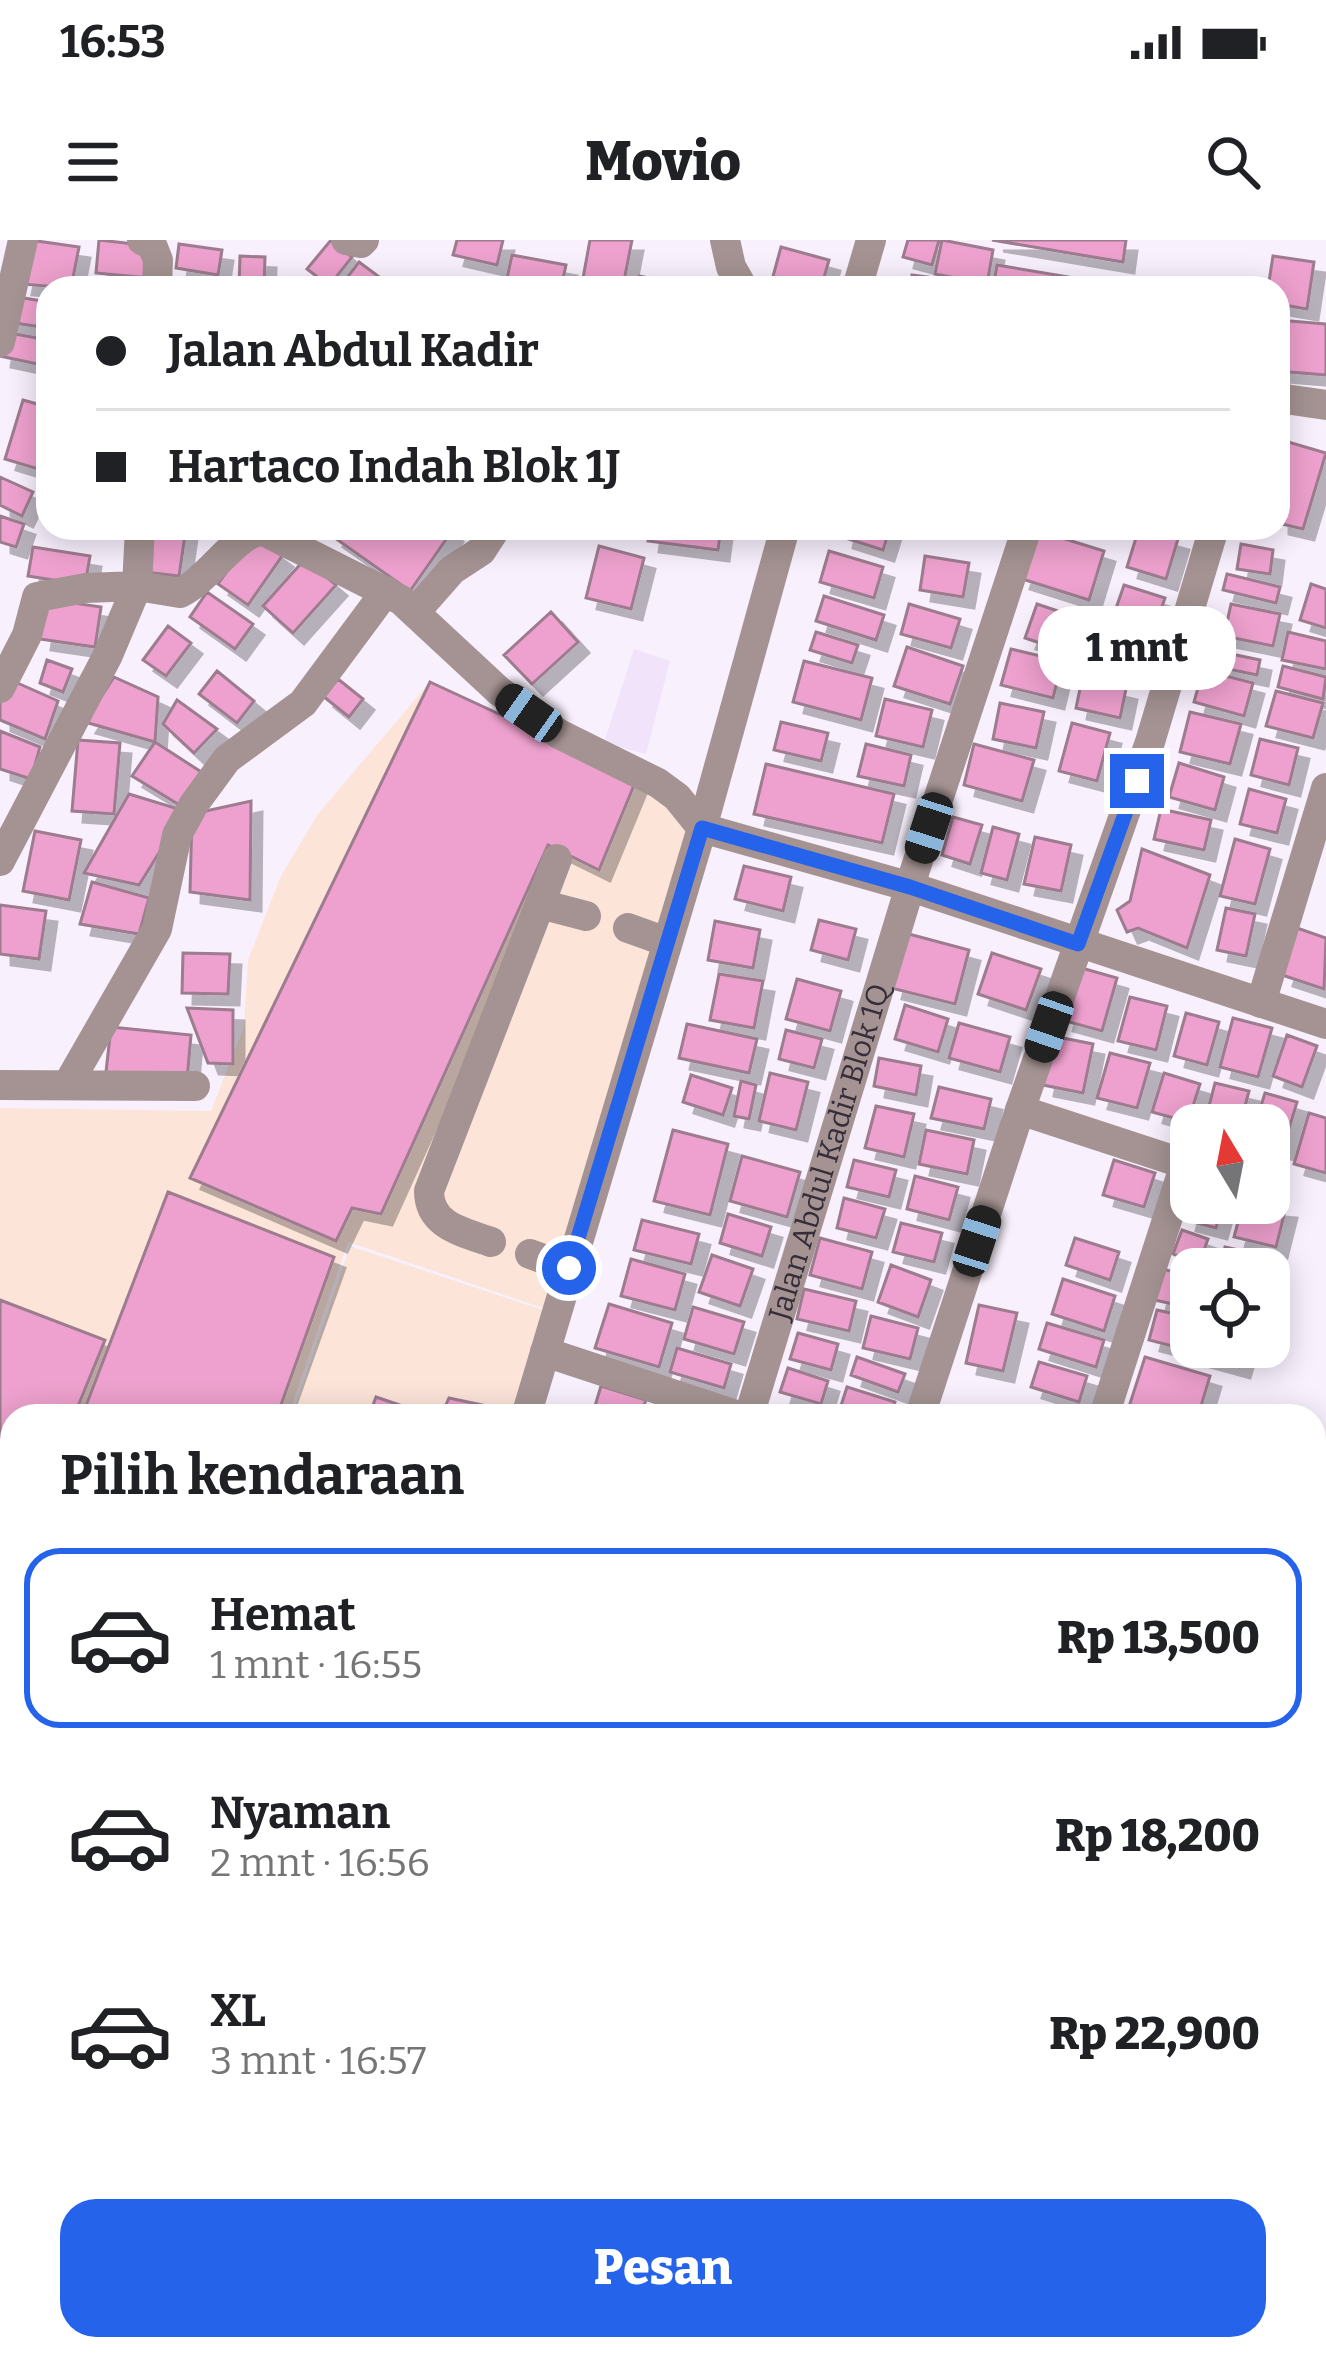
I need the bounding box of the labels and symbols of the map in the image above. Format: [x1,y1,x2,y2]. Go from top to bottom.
callout: 1 mnt [1038,607,1236,691]
car [489,678,569,748]
route end [1110,754,1164,808]
car [901,788,957,868]
street label: Jalan Abdul Kadir Blok 1Q [761,977,898,1325]
car [1020,987,1078,1067]
north arrow [1170,1104,1290,1224]
car [949,1201,1005,1281]
route start [542,1241,596,1295]

